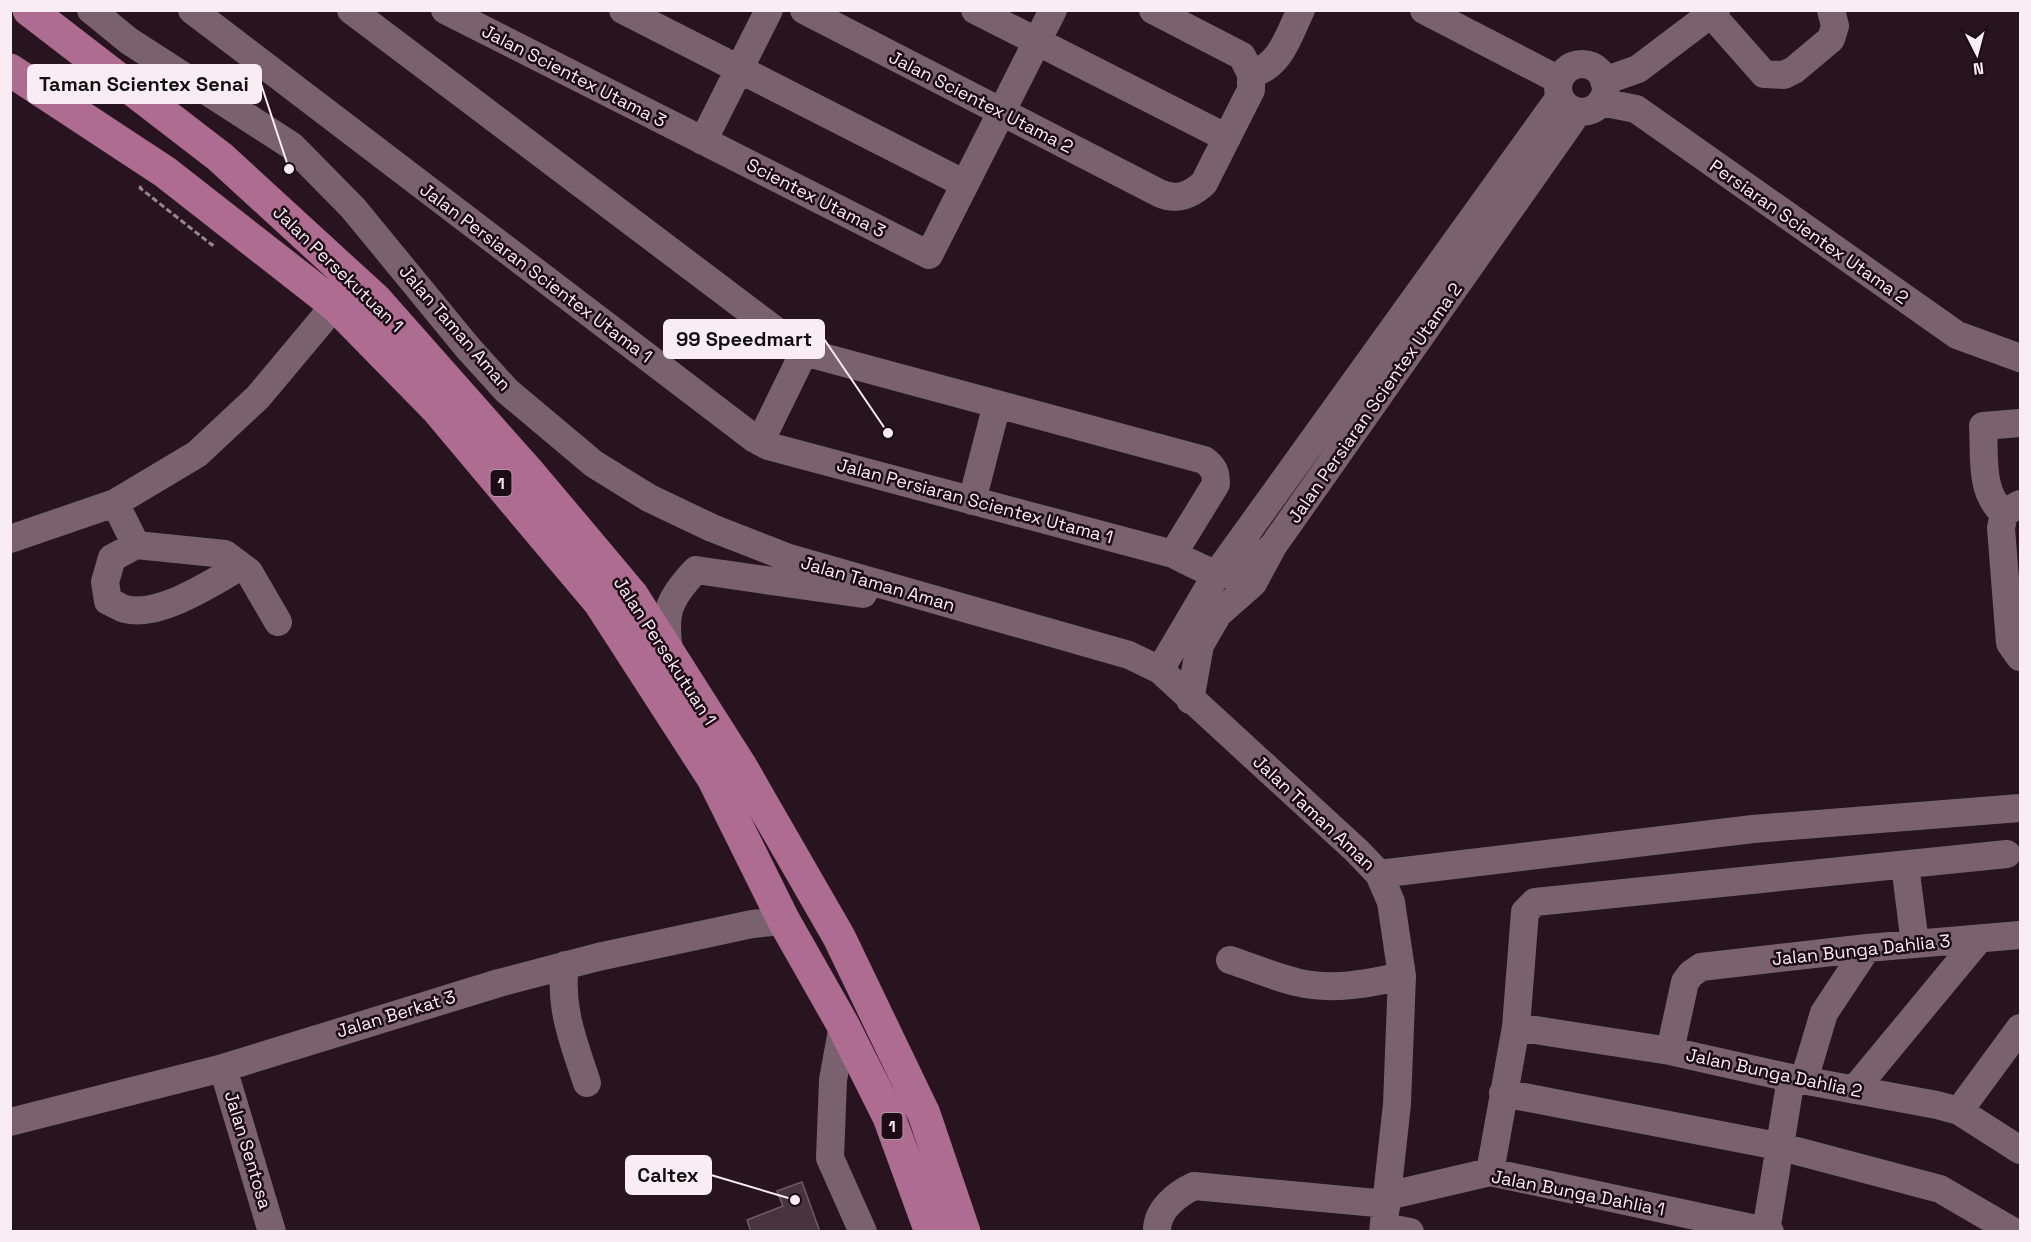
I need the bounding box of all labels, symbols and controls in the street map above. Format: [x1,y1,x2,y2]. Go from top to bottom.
street label: Jalan Scientex Utama 3 [478,19,670,132]
north arrow [1947,24,2007,84]
street label: Jalan Scientex Utama 2 [885,45,1077,158]
text: N [1972,57,1985,79]
callout: Taman Scientex Senai [28,65,261,103]
text: Taman Scientex Senai [39,71,249,97]
street label: Scientex Utama 3 [743,153,890,243]
street label: Persiaran Scientex Utama 2 [1705,154,1913,309]
street label: Jalan Persiaran Scientex Utama 1 [416,178,657,368]
street label: Jalan Persekutuan 1 [268,200,408,337]
street label: Jalan Taman Aman [394,260,516,395]
street label: Jalan Persiaran Scientex Utama 2 [1282,278,1467,527]
callout: 99 Speedmart [664,320,824,358]
text: 99 Speedmart [676,326,812,352]
street label: Jalan Persiaran Scientex Utama 1 [834,453,1116,549]
road number: 1 [490,470,512,496]
street label: Jalan Taman Aman [798,551,958,617]
street label: Jalan Persekutuan 1 [609,572,722,729]
street label: Jalan Taman Aman [1248,750,1380,875]
street label: Jalan Bunga Dahlia 3 [1771,929,1951,970]
street label: Jalan Berkat 3 [333,984,458,1043]
street label: Jalan Bunga Dahlia 2 [1684,1043,1864,1102]
street label: Jalan Sentosa [220,1088,277,1212]
road number: 1 [882,1113,902,1139]
callout: Caltex [626,1156,711,1194]
text: Caltex [637,1162,699,1188]
street label: Jalan Bunga Dahlia 1 [1489,1164,1667,1221]

